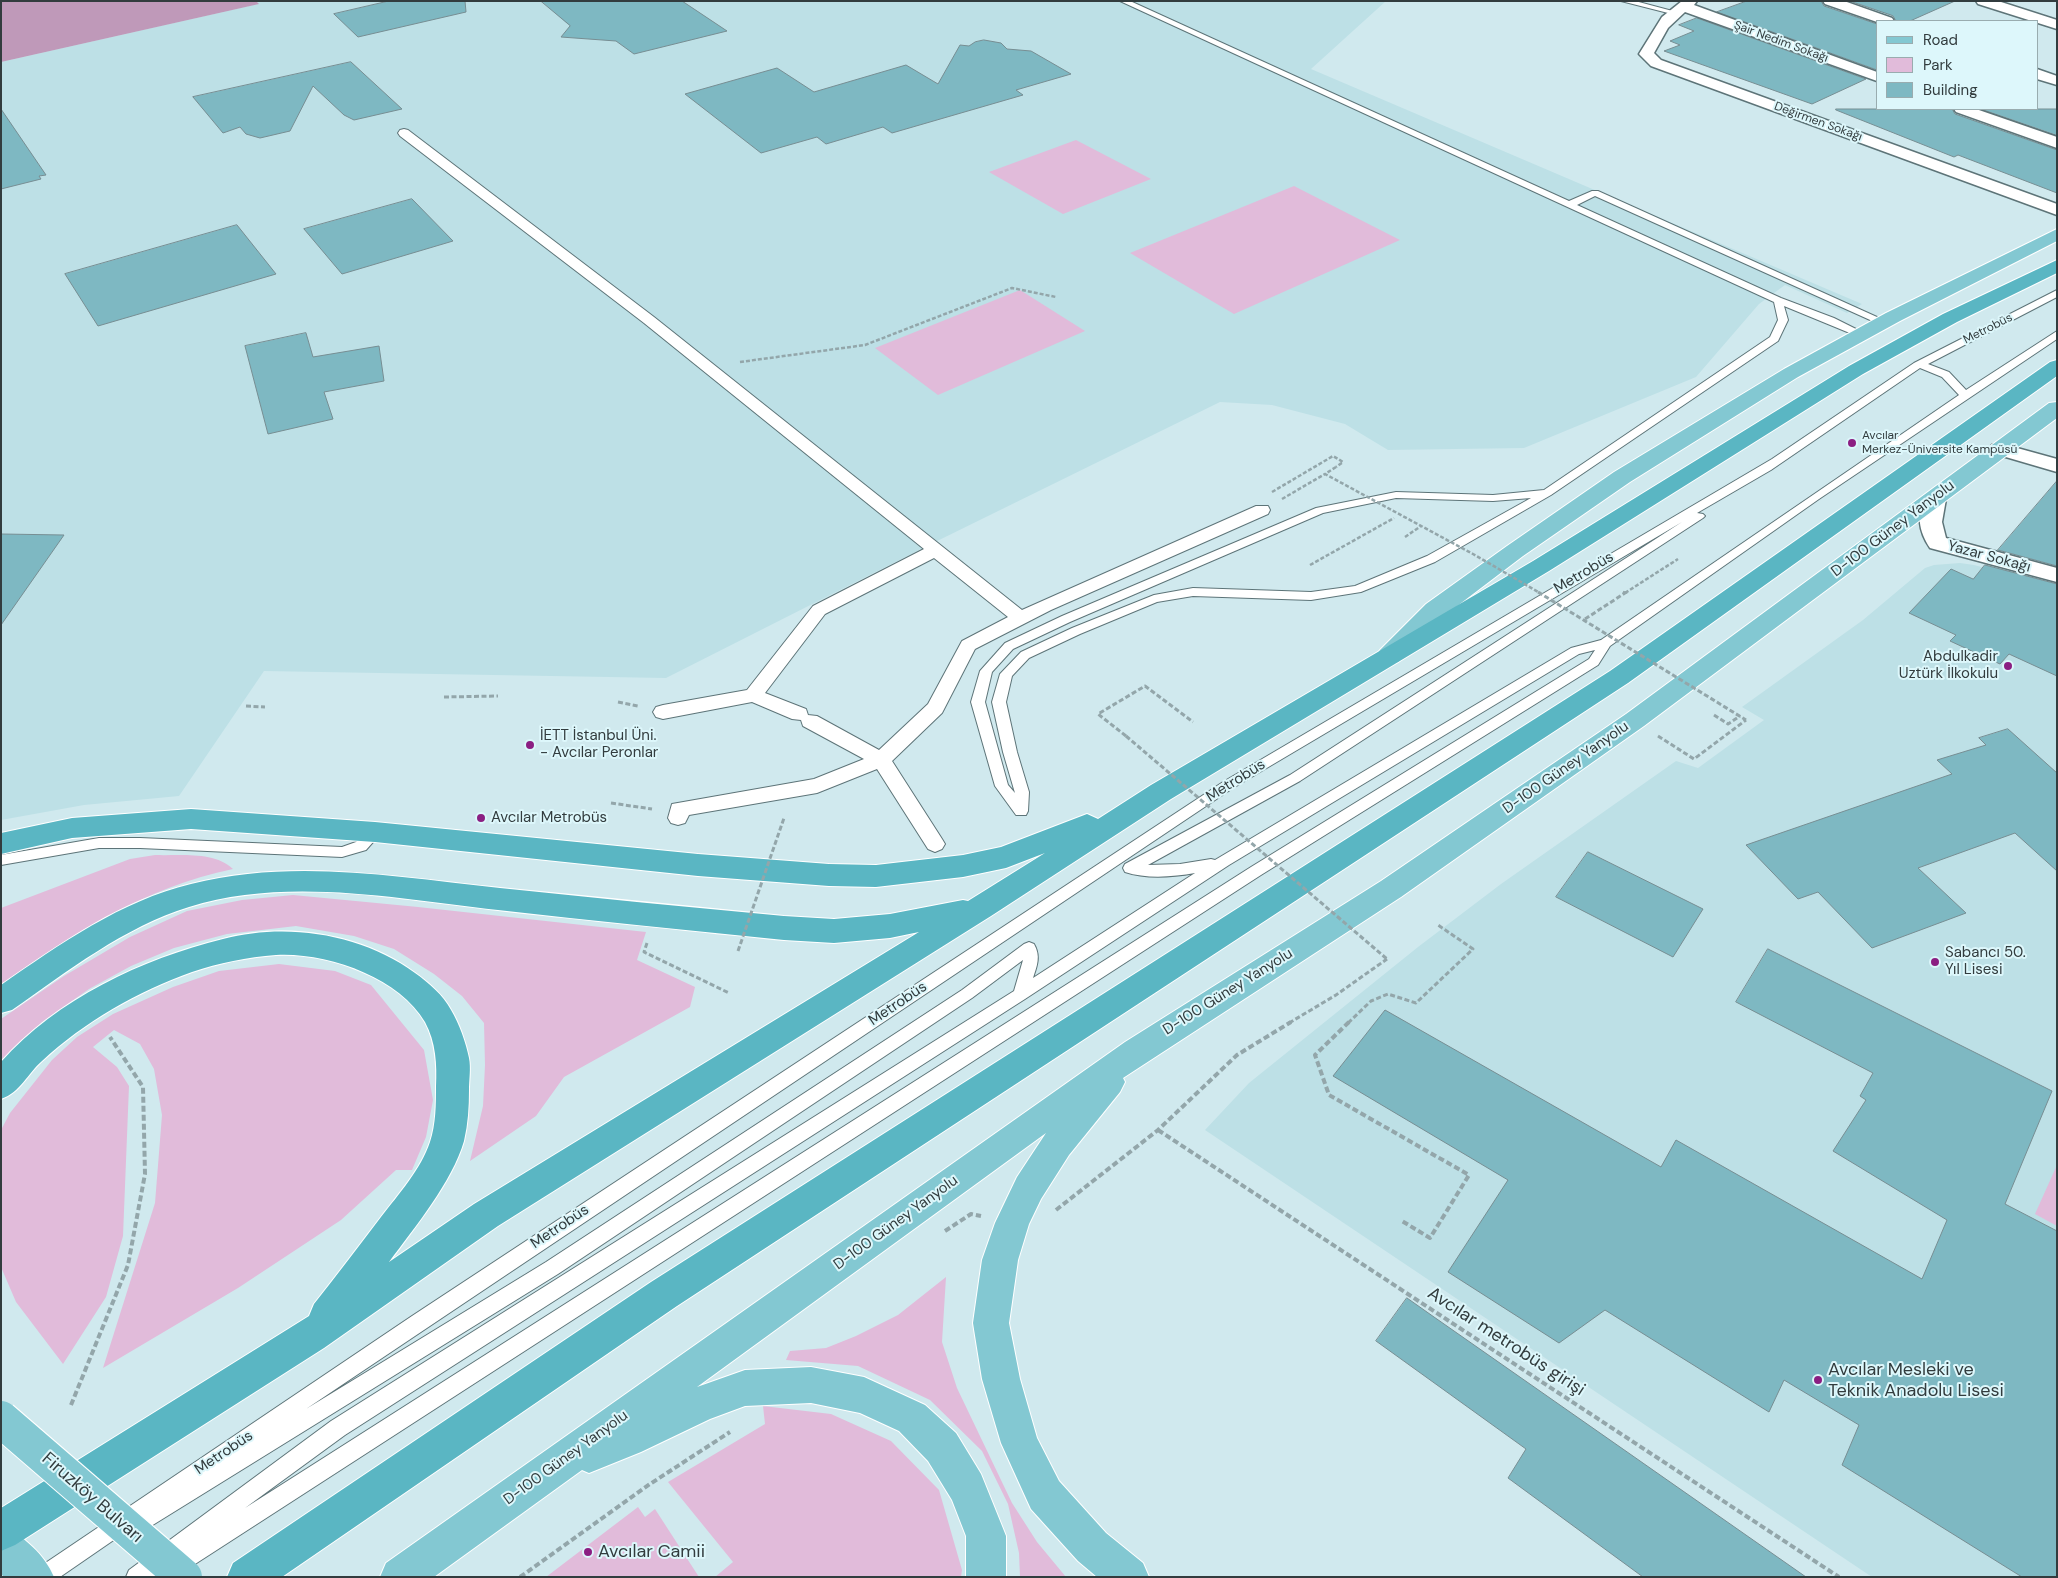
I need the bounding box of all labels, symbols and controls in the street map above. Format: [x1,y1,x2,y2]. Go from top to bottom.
street label: Şair Nedim Sokağı [1732,18,1830,66]
legend [1876,20,2038,110]
text: Road [1923,30,1958,50]
text: Park [1923,55,1953,75]
text: Building [1923,80,1978,100]
street label: Değirmen Sokağı [1772,99,1864,145]
street label: Metrobüs [1961,311,2015,347]
place label: Avcılar Merkez-Üniversite Kampüsü [1862,429,2017,457]
marker: Avcılar Merkez-Üniversite Kampüsü [1846,437,1858,449]
street label: D-100 Güney Yanyolu [1828,477,1958,581]
street label: Yazar Sokağı [1945,537,2033,577]
street label: Metrobüs [1551,548,1617,598]
place label: Abdulkadir Uztürk İlkokulu [1899,648,1998,683]
marker: Abdulkadir Uztürk İlkokulu [2002,660,2014,672]
street label: D-100 Güney Yanyolu [1500,718,1632,818]
place label: İETT İstanbul Üni. - Avcılar Peronlar [540,727,658,762]
marker: İETT İstanbul Üni. - Avcılar Peronlar [524,739,536,751]
street label: Metrobüs [1203,756,1269,806]
place label: Avcılar Metrobüs [491,809,607,827]
marker: Avcılar Metrobüs [475,812,487,824]
place label: Sabancı 50. Yıl Lisesi [1945,944,2026,979]
street label: D-100 Güney Yanyolu [1160,945,1296,1039]
marker: Sabancı 50. Yıl Lisesi [1929,956,1941,968]
street label: Metrobüs [865,978,931,1030]
street label: D-100 Güney Yanyolu [830,1172,962,1274]
street label: Metrobüs [527,1201,593,1253]
street label: Avcılar metrobüs girişi [1423,1283,1589,1401]
place label: Avcılar Mesleki ve Teknik Anadolu Lisesi [1828,1359,2004,1402]
marker: Avcılar Mesleki ve Teknik Anadolu Lisesi [1812,1374,1824,1386]
street label: D-100 Güney Yanyolu [500,1407,632,1509]
street label: Metrobüs [191,1427,257,1479]
street label: Firuzköy Bulvarı [37,1448,147,1548]
place label: Avcılar Camii [598,1541,705,1563]
marker: Avcılar Camii [582,1546,594,1558]

